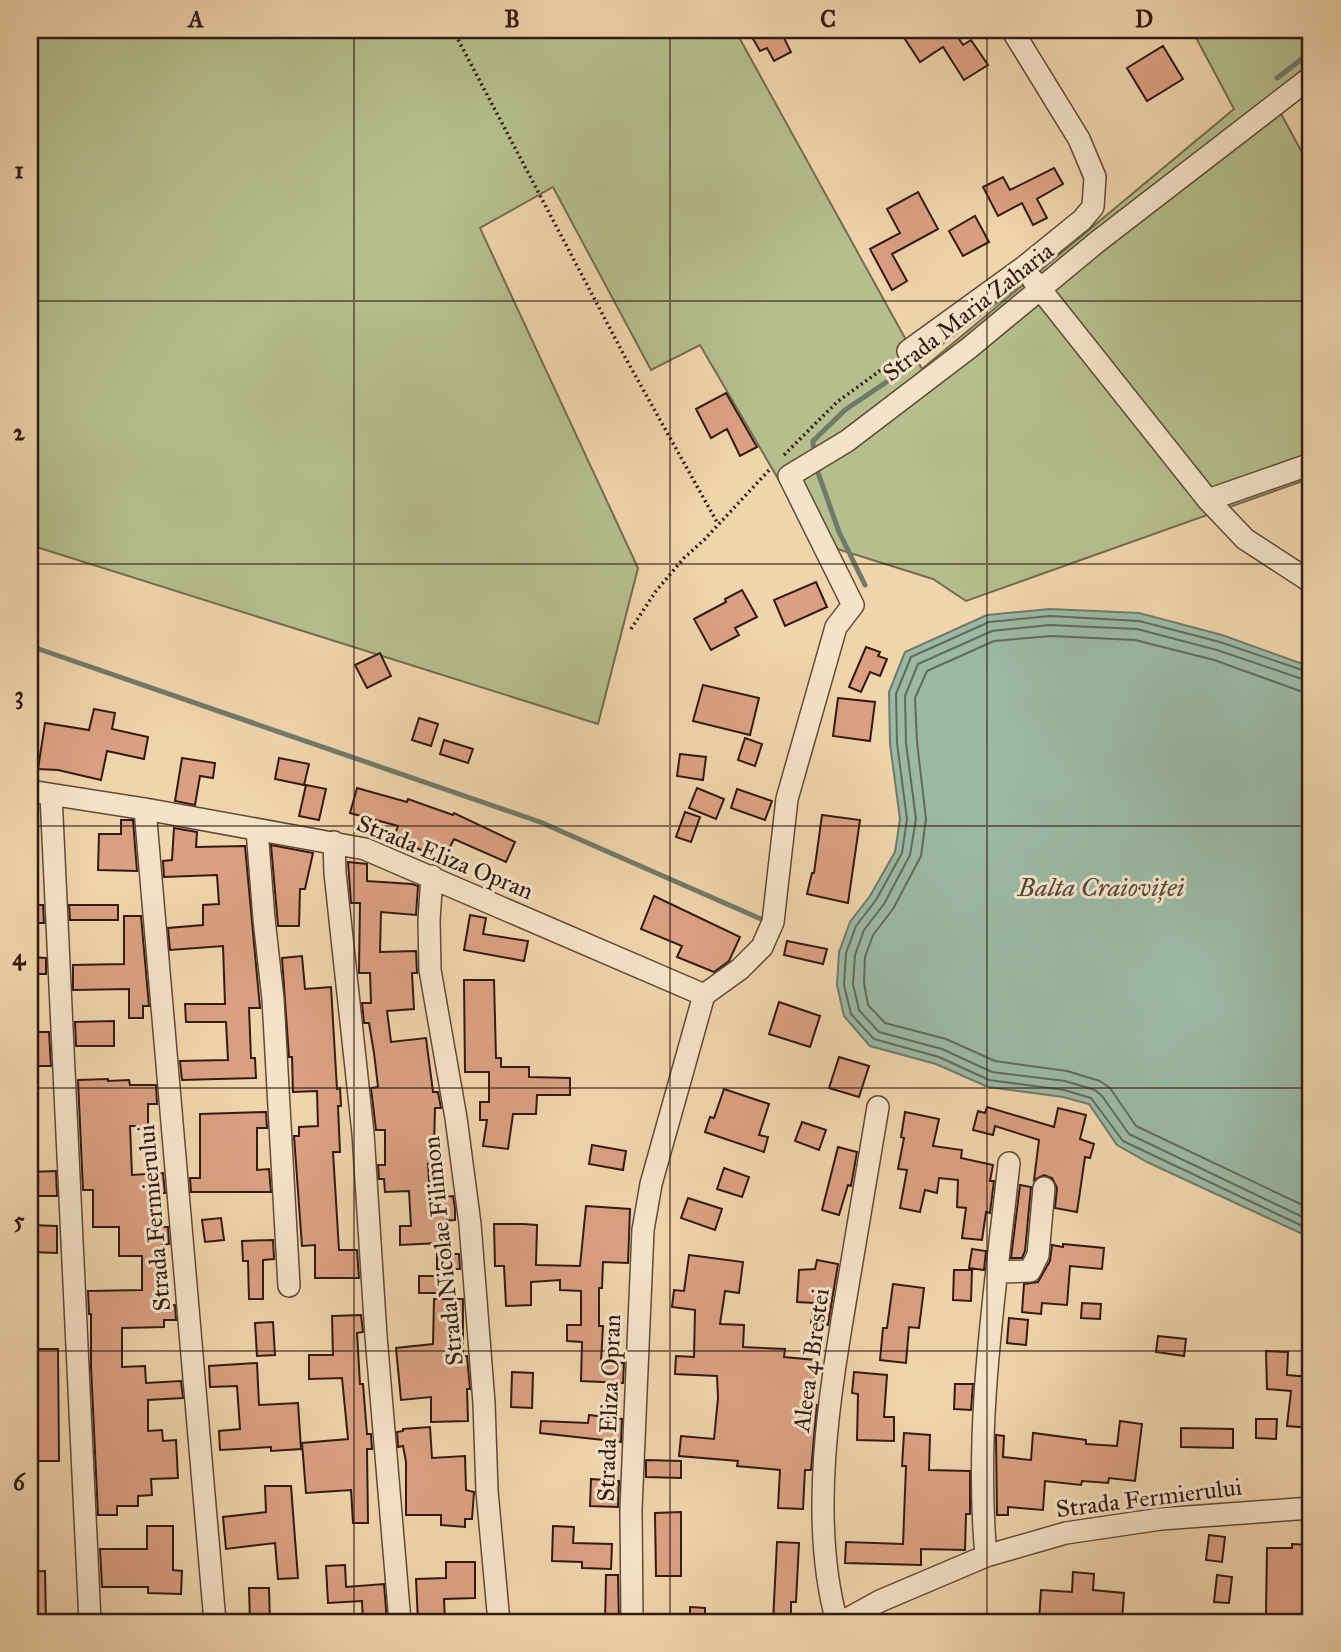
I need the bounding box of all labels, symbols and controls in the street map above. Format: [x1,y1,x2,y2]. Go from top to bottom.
text: A [186,5,204,33]
text: B [504,5,520,33]
text: C [820,5,836,33]
text: D [1135,5,1153,33]
text: 1 [14,156,24,184]
street label: Strada Maria Zaharia [876,235,1060,388]
text: 2 [13,418,25,446]
text: 3 [14,681,24,710]
street label: Strada Eliza Opran [352,808,538,906]
water label: Balta Craioviței [1017,871,1185,903]
text: 4 [13,943,27,971]
street label: Strada Fermierului [131,1123,177,1313]
street label: Strada Nicolae Filimon [416,1135,470,1367]
text: 5 [14,1206,25,1234]
street label: Aleea 4 Brestei [786,1286,836,1435]
street label: Strada Eliza Opran [591,1314,627,1502]
text: 6 [13,1468,26,1496]
street label: Strada Fermierului [1054,1472,1244,1524]

